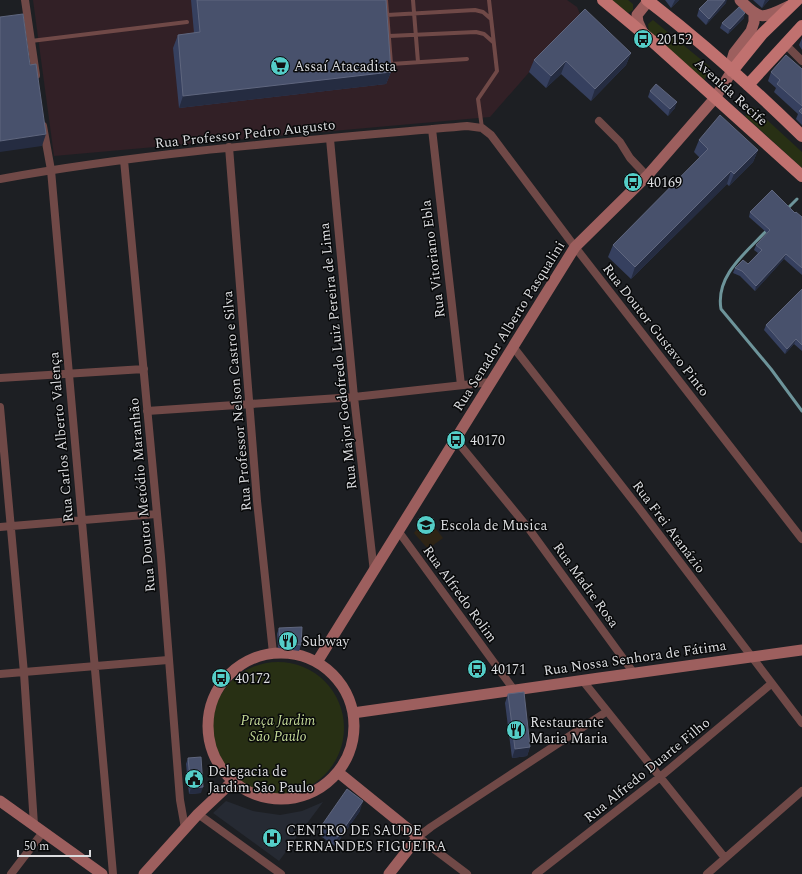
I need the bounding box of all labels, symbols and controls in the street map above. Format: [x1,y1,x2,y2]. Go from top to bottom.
bus stop icon: 20152 [632,28,654,50]
place label: 20152 [657,29,692,50]
street label: Avenida Recife [690,53,773,131]
supermarket icon: Assaí Atacadista [269,55,291,77]
place label: Assaí Atacadista [294,56,397,77]
street label: Rua Professor Pedro Augusto [154,114,336,154]
bus stop icon: 40169 [622,171,644,193]
place label: 40169 [647,172,682,193]
street label: Rua Vitoriano Ebla [415,199,451,319]
street label: Rua Major Godofredo Luiz Pereira de Lima [314,221,362,490]
street label: Rua Senador Alberto Pasqualini [448,237,570,415]
street label: Rua Doutor Gustavo Pinto [597,259,715,401]
street label: Rua Professor Nelson Castro e Silva [217,290,257,512]
street label: Rua Carlos Alberto Valença [43,351,79,523]
street label: Rua Doutor Metódio Maranhão [123,397,161,593]
bus stop icon: 40170 [445,429,467,451]
place label: 40170 [470,430,505,451]
street label: Rua Frei Atanázio [627,476,711,578]
school or university icon: Escola de Musica [415,514,437,536]
place label: Escola de Musica [440,515,547,536]
street label: Rua Madre Rosa [548,538,624,632]
street label: Rua Alfredo Rolim [418,541,502,647]
restaurant icon: Subway [277,630,299,652]
place label: Subway [302,631,350,652]
street label: Rua Nossa Senhora de Fátima [542,635,728,681]
bus stop icon: 40171 [466,658,488,680]
place label: 40171 [491,659,526,680]
bus stop icon: 40172 [210,667,232,689]
place label: 40172 [235,668,270,689]
park label: Praça Jardim São Paulo [241,710,316,747]
place label: Restaurante Maria Maria [530,712,608,749]
street label: Rua Alfredo Duarte Filho [579,712,715,828]
restaurant icon: Restaurante Maria Maria [505,719,527,741]
place label: Delegacia de Jardim São Paulo [208,761,314,798]
public building icon: Delegacia de Jardim São Paulo [183,768,205,790]
place label: CENTRO DE SAUDE FERNANDES FIGUEIRA [286,820,447,857]
hospital icon: CENTRO DE SAUDE FERNANDES FIGUEIRA [261,827,283,849]
scale bar [18,832,90,858]
text: 50 m [24,837,49,856]

